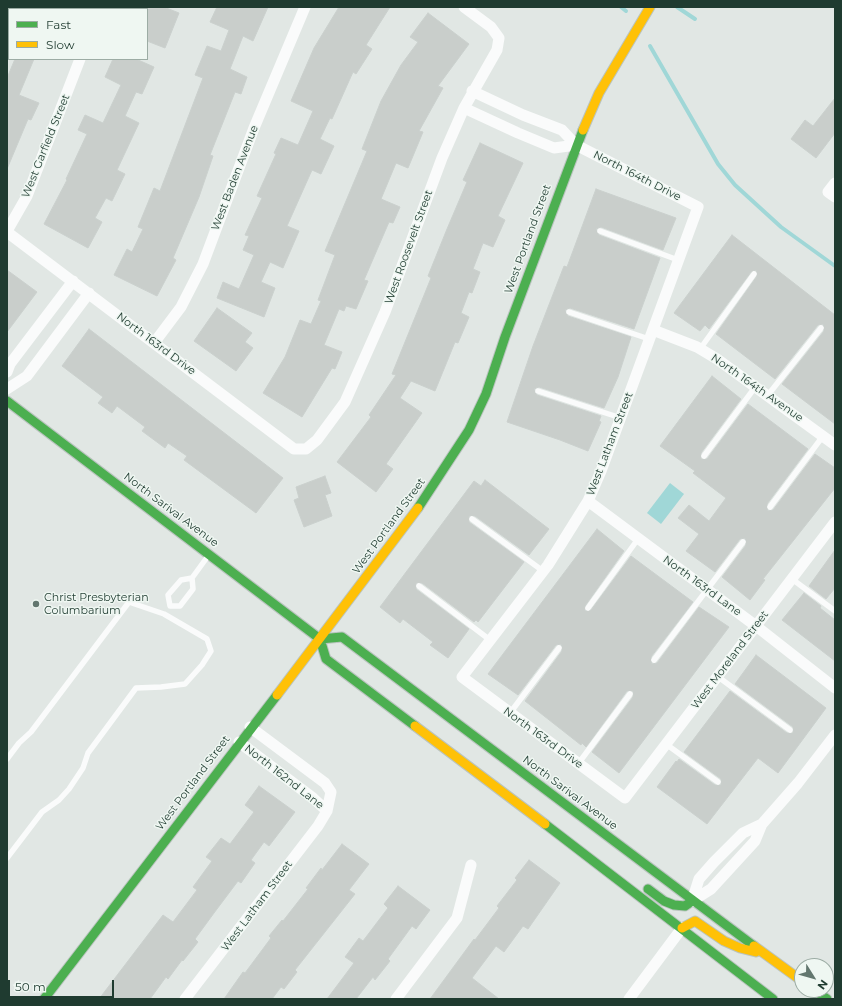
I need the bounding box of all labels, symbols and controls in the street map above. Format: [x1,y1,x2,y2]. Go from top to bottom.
legend [8,8,148,60]
text: Fast [46,17,71,32]
text: Slow [46,37,75,52]
street label: West Garfield Street [19,92,73,200]
street label: West Baden Avenue [209,123,261,233]
street label: North 164th Drive [591,148,683,204]
street label: West Portland Street [502,183,554,295]
street label: West Roosevelt Street [382,188,436,306]
street label: North 163rd Drive [114,310,198,378]
street label: North 164th Avenue [708,351,806,425]
street label: West Latham Street [584,390,636,498]
street label: North Sarival Avenue [121,470,221,550]
street label: West Portland Street [350,476,428,576]
street label: North 163rd Lane [660,553,744,619]
place label: Christ Presbyterian Columbarium [44,591,149,617]
marker: Christ Presbyterian Columbarium [31,599,41,609]
street label: West Moreland Street [689,608,771,712]
street label: North 163rd Drive [500,705,586,771]
street label: West Portland Street [153,733,233,833]
street label: North 162nd Lane [242,742,326,812]
street label: North Sarival Avenue [520,753,620,833]
street label: West Latham Street [219,858,295,954]
north arrow [794,958,834,998]
scale bar [10,972,116,998]
text: N [815,977,831,992]
text: 50 m [15,979,46,994]

